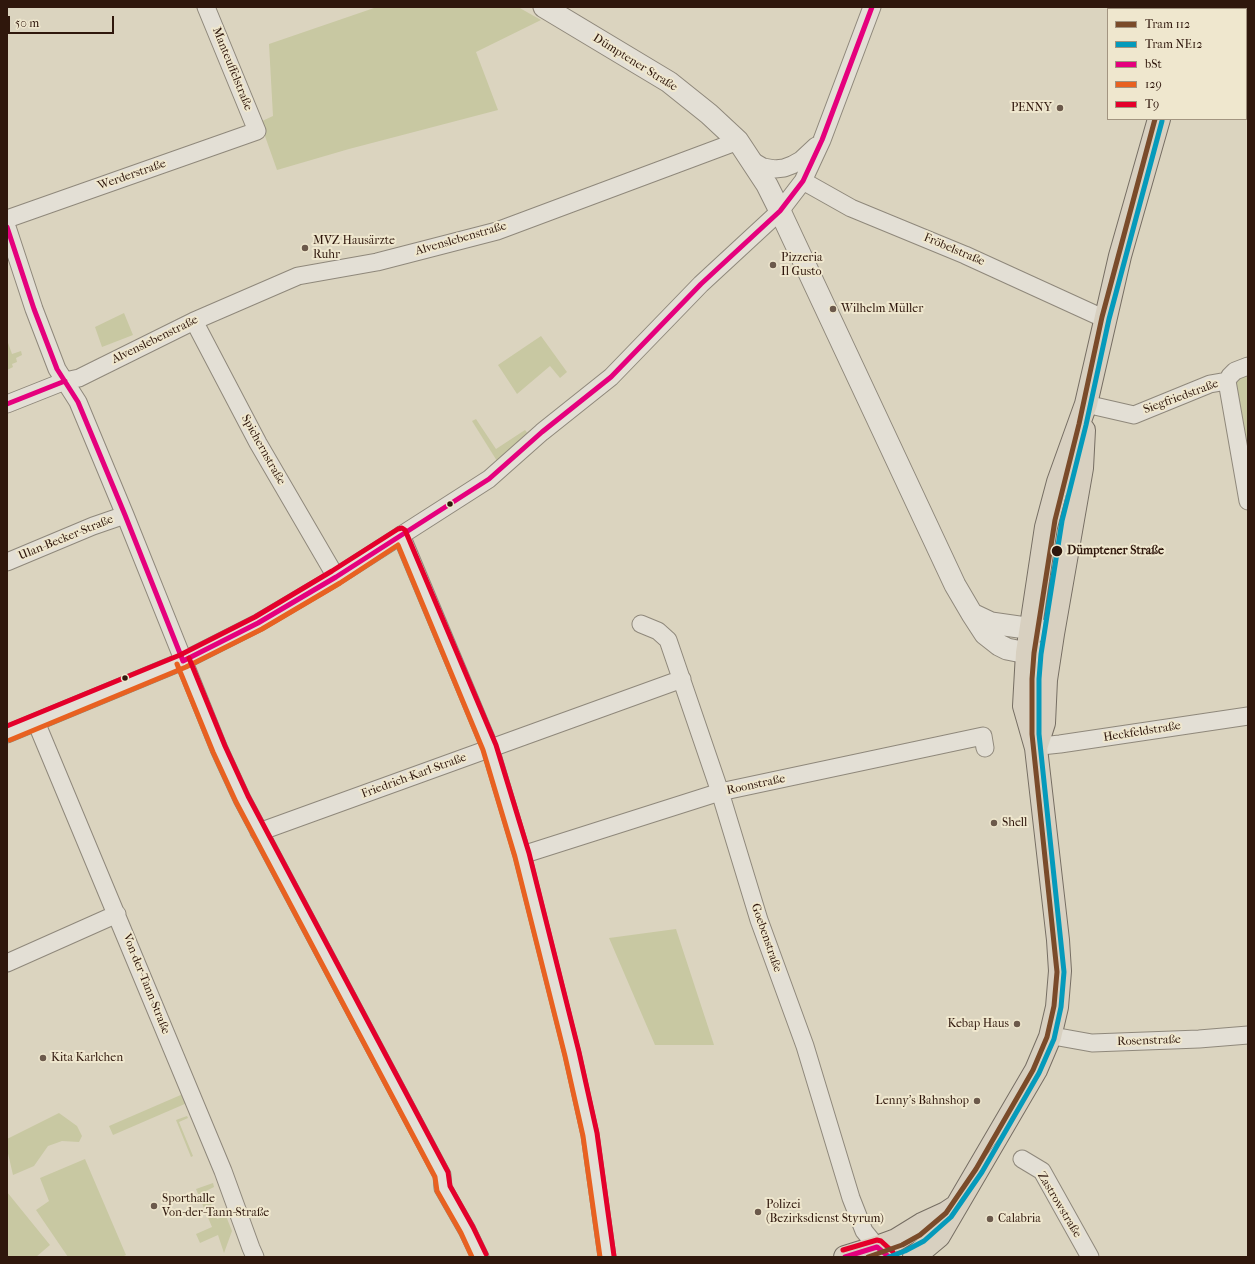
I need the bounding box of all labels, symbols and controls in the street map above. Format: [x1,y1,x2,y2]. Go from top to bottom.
scale bar [10,8,116,34]
legend [1107,8,1247,120]
text: 50 m [15,16,39,30]
text: Tram 112 [1145,17,1190,31]
street label: Manteuffelstraße [209,25,255,113]
street label: Dümptener Straße [590,31,680,95]
text: Tram NE12 [1145,37,1202,51]
text: bSt [1145,57,1162,71]
text: 129 [1145,77,1162,91]
text: T9 [1145,97,1159,111]
place label: PENNY [1011,101,1052,115]
marker: PENNY [1055,103,1065,113]
street label: Werderstraße [96,157,168,193]
street label: Alvenslebenstraße [414,219,508,259]
street label: Fröbelstraße [921,231,987,269]
place label: MVZ Hausärzte Ruhr [313,234,395,262]
marker: MVZ Hausärzte Ruhr [300,243,310,253]
place label: Pizzeria Il Gusto [781,251,823,279]
marker: Pizzeria Il Gusto [768,260,778,270]
place label: Wilhelm Müller [841,302,923,316]
marker: Wilhelm Müller [828,304,838,314]
street label: Alvenslebenstraße [109,313,201,367]
street label: Siegfriedstraße [1141,377,1221,417]
street label: Spichernstraße [238,412,288,488]
unlabelled marker [445,499,455,509]
street label: Ulan-Becker-Straße [16,512,116,564]
marker: Dümptener Straße [1050,544,1064,558]
place label: Dümptener Straße [1067,544,1164,558]
unlabelled marker [120,673,130,683]
street label: Heckfeldstraße [1102,719,1182,745]
street label: Friedrich-Karl-Straße [360,750,468,802]
street label: Roonstraße [725,772,787,798]
place label: Shell [1002,816,1027,830]
marker: Shell [989,818,999,828]
street label: Goebenstraße [748,902,784,974]
street label: Von-der-Tann-Straße [119,932,173,1036]
place label: Kebap Haus [947,1017,1009,1031]
marker: Kebap Haus [1012,1019,1022,1029]
street label: Rosenstraße [1117,1033,1181,1049]
place label: Kita Karlchen [51,1051,123,1065]
marker: Kita Karlchen [38,1053,48,1063]
place label: Lenny's Bahnshop [875,1094,969,1108]
marker: Lenny's Bahnshop [972,1096,982,1106]
street label: Zastrowstraße [1034,1170,1084,1240]
place label: Sporthalle Von-der-Tann-Straße [162,1192,269,1220]
place label: Polizei (Bezirksdienst Styrum) [766,1198,884,1226]
marker: Sporthalle Von-der-Tann-Straße [149,1201,159,1211]
marker: Polizei (Bezirksdienst Styrum) [753,1207,763,1217]
place label: Calabria [998,1212,1041,1226]
marker: Calabria [985,1214,995,1224]

